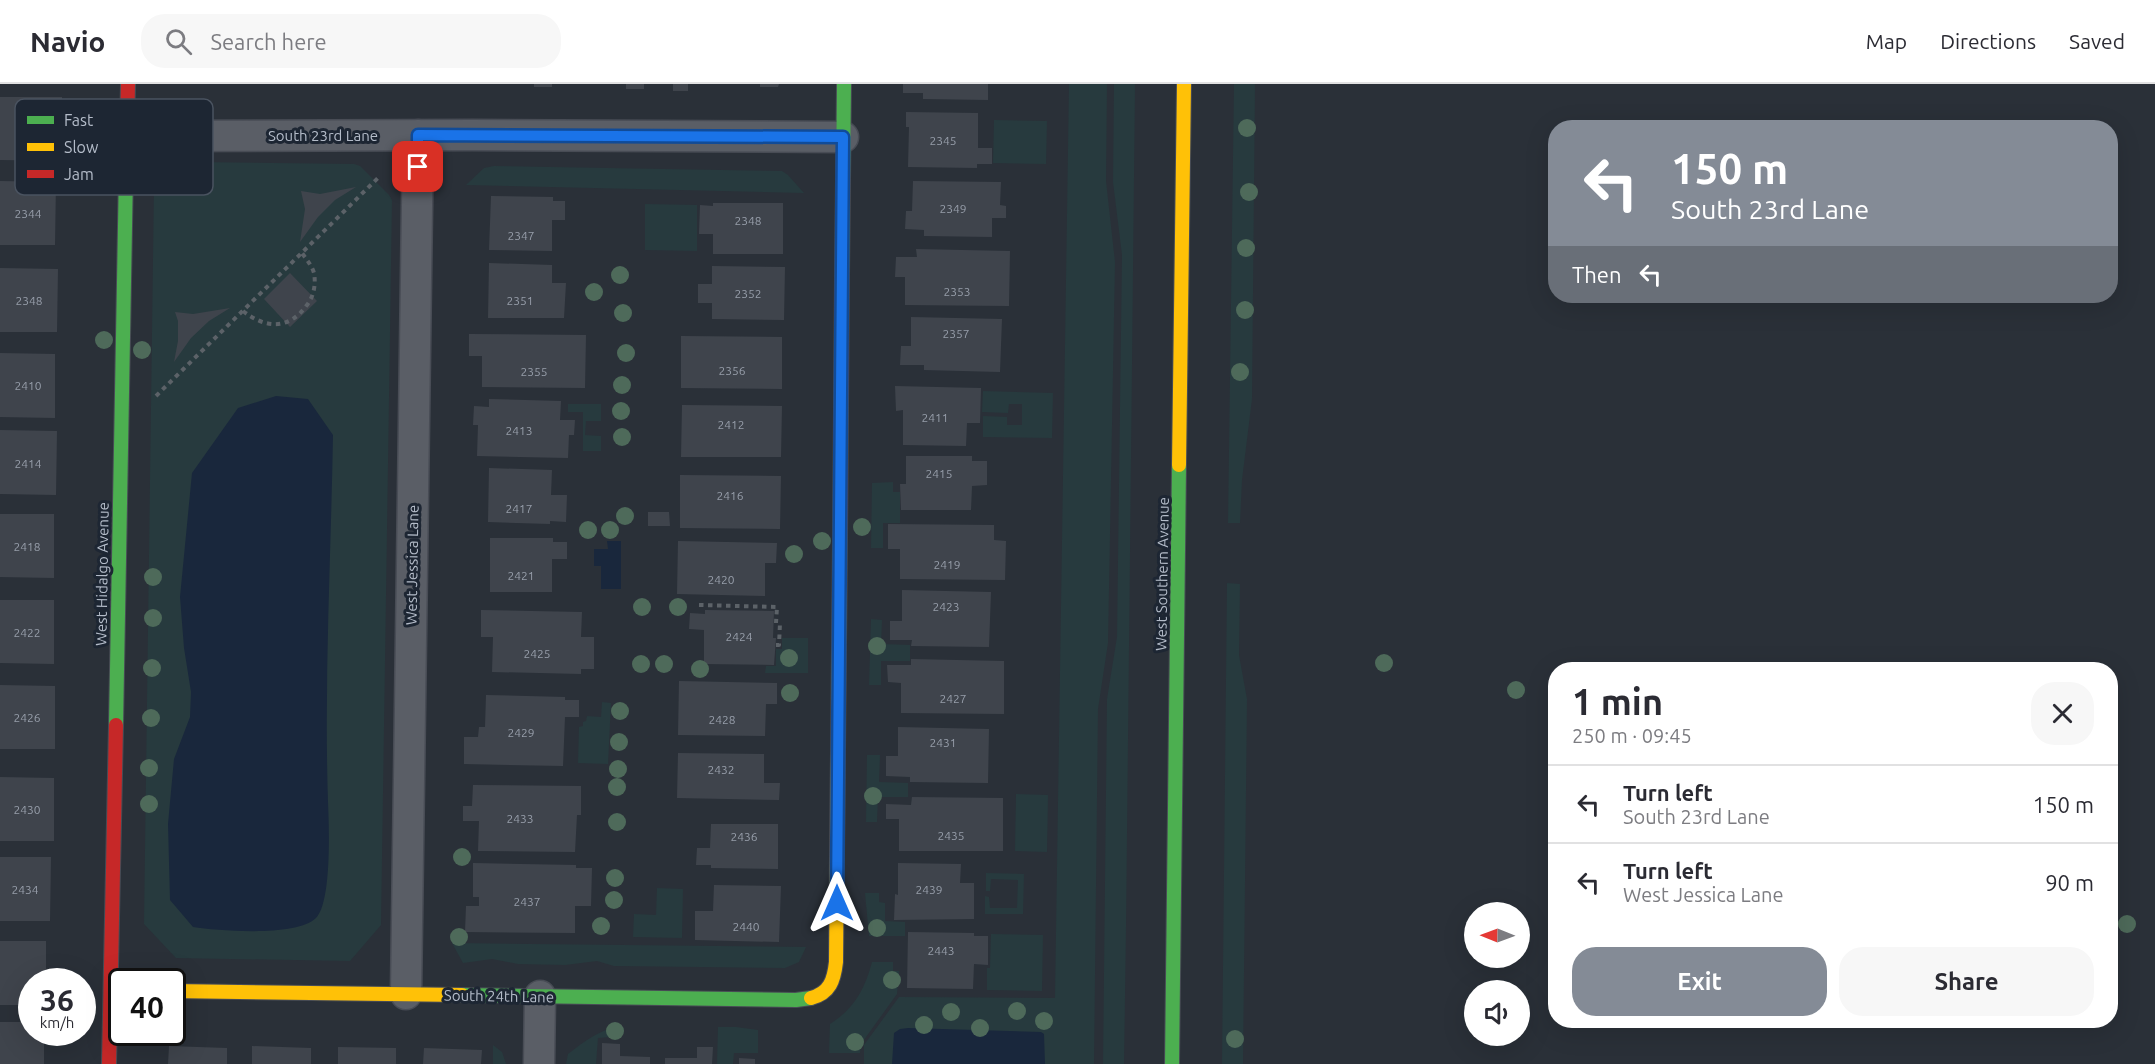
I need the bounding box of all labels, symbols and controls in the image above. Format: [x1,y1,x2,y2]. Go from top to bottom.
search box [141,14,561,68]
icon: search [162,25,195,58]
text: Navio [30,26,105,57]
text: Search here [210,29,327,54]
text: Map [1866,29,1907,53]
text: Directions [1940,29,2036,53]
text: Saved [2069,29,2125,53]
legend [15,99,213,195]
text: Fast [64,111,94,129]
street label: South 23rd Lane [268,127,378,144]
house number: 2345 [929,134,957,147]
text: Slow [64,138,99,156]
pin [392,141,443,192]
icon: left [1572,144,1650,222]
text: 150 m [1671,145,1788,192]
icon: arrive [401,150,434,183]
text: Jam [64,165,94,183]
text: South 23rd Lane [1671,194,1869,224]
house number: 2349 [939,202,967,215]
house number: 2344 [14,207,42,220]
house number: 2348 [734,214,762,227]
house number: 2347 [507,229,535,242]
icon: left [1634,258,1667,291]
text: Then [1572,262,1622,287]
house number: 2353 [943,285,971,298]
house number: 2352 [734,287,762,300]
house number: 2348 [15,294,43,307]
house number: 2351 [506,294,534,307]
house number: 2357 [942,327,970,340]
house number: 2356 [718,364,746,377]
house number: 2355 [520,365,548,378]
house number: 2410 [14,379,42,392]
house number: 2411 [921,411,949,424]
house number: 2412 [717,418,745,431]
house number: 2413 [505,424,533,437]
house number: 2414 [14,457,42,470]
house number: 2415 [925,467,953,480]
house number: 2416 [716,489,744,502]
street label: West Southern Avenue [1152,497,1172,651]
street label: West Hidalgo Avenue [92,502,112,646]
house number: 2417 [505,502,533,515]
street label: West Jessica Lane [402,505,422,625]
house number: 2418 [13,540,41,553]
house number: 2419 [933,558,961,571]
house number: 2421 [507,569,535,582]
house number: 2420 [707,573,735,586]
house number: 2423 [932,600,960,613]
house number: 2422 [13,626,41,639]
house number: 2424 [725,630,753,643]
house number: 2425 [523,647,551,660]
text: 1 min [1572,681,1663,722]
button: close [2031,682,2094,745]
house number: 2427 [939,692,967,705]
house number: 2426 [13,711,41,724]
house number: 2428 [708,713,736,726]
text: 250 m · 09:45 [1572,724,1692,747]
house number: 2429 [507,726,535,739]
house number: 2431 [929,736,957,749]
house number: 2432 [707,763,735,776]
text: Turn left [1623,780,1713,805]
icon: left [1572,788,1605,821]
text: 150 m [2033,792,2094,817]
house number: 2430 [13,803,41,816]
text: South 23rd Lane [1623,805,1770,828]
house number: 2433 [506,812,534,825]
house number: 2435 [937,829,965,842]
house number: 2436 [730,830,758,843]
text: Turn left [1623,858,1713,883]
icon: left [1572,866,1605,899]
text: 90 m [2045,870,2094,895]
position arrow [805,871,869,935]
house number: 2434 [11,883,39,896]
house number: 2439 [915,883,943,896]
text: West Jessica Lane [1623,883,1784,906]
house number: 2437 [513,895,541,908]
north arrow [1464,902,1530,968]
map controls [1464,902,1530,1046]
house number: 2440 [732,920,760,933]
house number: 2443 [927,944,955,957]
button: Exit [1572,947,1827,1016]
button: Share [1839,947,2094,1016]
speed limit sign: 40 [108,968,186,1046]
button: sound [1464,980,1530,1046]
text: 36 [40,983,74,1017]
street label: South 24th Lane [444,987,554,1005]
text: km/h [40,1014,74,1031]

